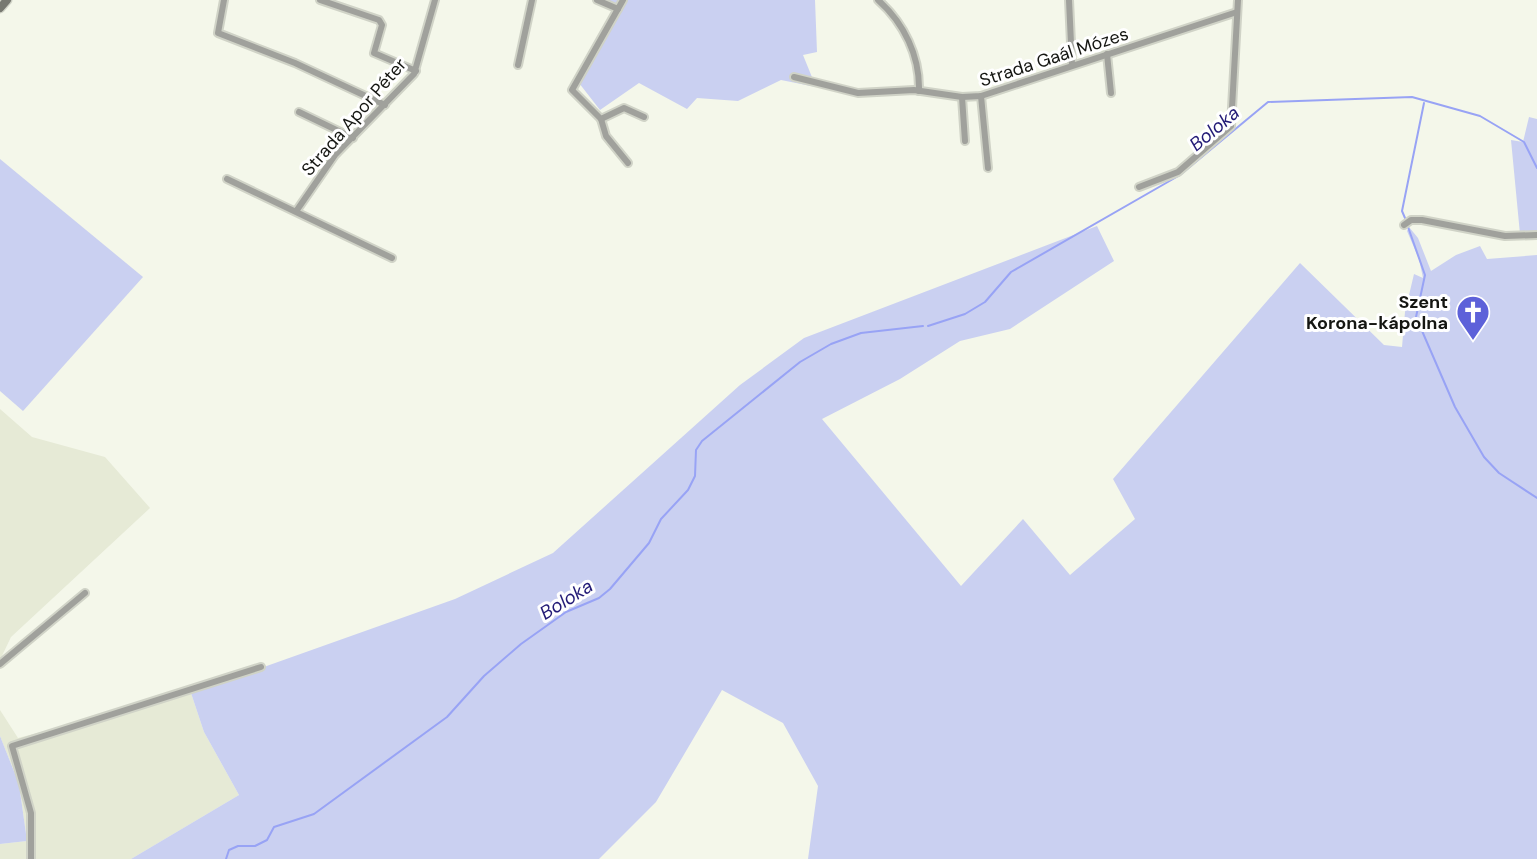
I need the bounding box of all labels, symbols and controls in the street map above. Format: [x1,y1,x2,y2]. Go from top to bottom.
street label: Strada Gaál Mózes [977,22,1131,92]
street label: Strada Apor Péter [296,53,412,181]
water label: Boloka [1184,100,1245,157]
place label: Szent Korona-kápolna [1306,290,1448,335]
church icon: Szent Korona-kápolna [1454,293,1492,342]
water label: Boloka [535,573,598,625]

